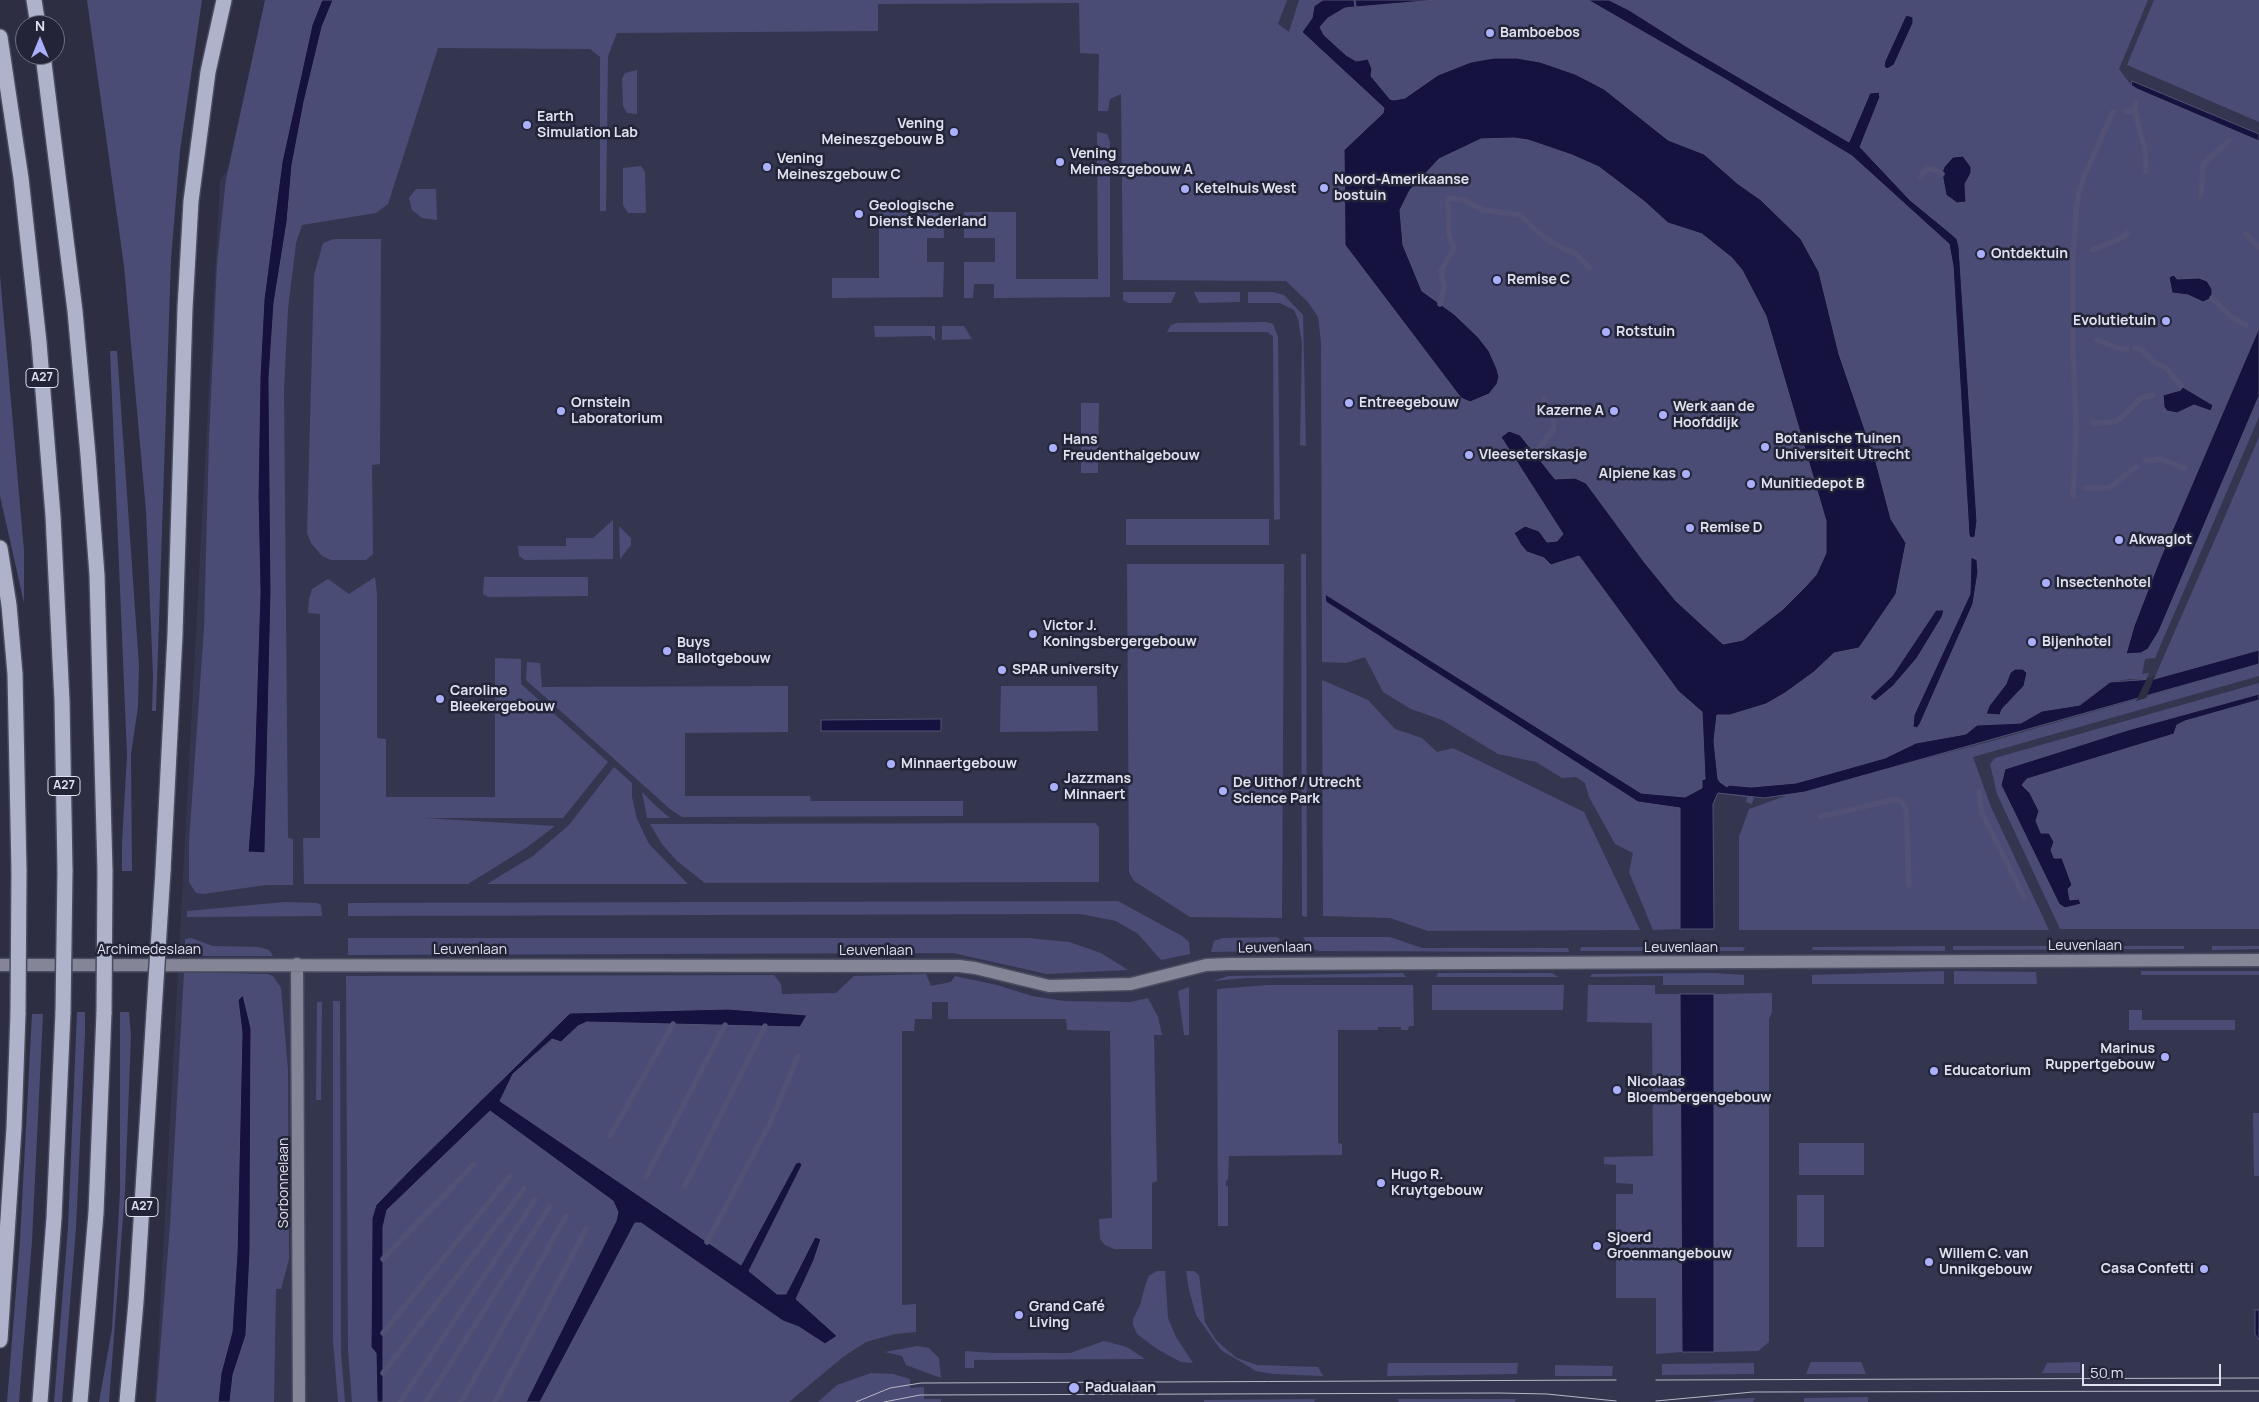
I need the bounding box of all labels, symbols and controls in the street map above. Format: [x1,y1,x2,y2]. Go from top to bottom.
north arrow [15,15,65,65]
text: N [35,16,45,35]
place label: Bamboebos [1500,25,1580,41]
marker: Bamboebos [1484,27,1496,39]
place label: Earth Simulation Lab [537,109,638,142]
place label: Vening Meineszgebouw B [822,116,944,148]
marker: Earth Simulation Lab [521,119,533,131]
marker: Vening Meineszgebouw B [948,126,960,138]
place label: Vening Meineszgebouw A [1070,146,1193,178]
place label: Vening Meineszgebouw C [777,151,901,184]
marker: Vening Meineszgebouw A [1054,156,1066,168]
marker: Vening Meineszgebouw C [761,161,773,173]
place label: Noord-Amerikaanse bostuin [1334,172,1469,204]
place label: Ketelhuis West [1195,181,1297,197]
marker: Noord-Amerikaanse bostuin [1318,182,1330,194]
marker: Ketelhuis West [1179,183,1191,195]
place label: Geologische Dienst Nederland [869,198,987,230]
marker: Geologische Dienst Nederland [853,208,865,220]
place label: Ontdektuin [1991,246,2068,262]
marker: Ontdektuin [1975,248,1987,260]
place label: Remise C [1507,272,1570,288]
marker: Remise C [1491,274,1503,286]
place label: Evolutietuin [2073,313,2156,329]
marker: Evolutietuin [2160,315,2172,327]
place label: Rotstuin [1616,324,1675,340]
marker: Rotstuin [1600,326,1612,338]
road number: A27 [26,368,58,388]
place label: Ornstein Laboratorium [571,395,662,428]
place label: Entreegebouw [1359,395,1459,411]
marker: Entreegebouw [1343,397,1355,409]
place label: Werk aan de Hoofddijk [1673,399,1755,432]
place label: Kazerne A [1537,403,1604,419]
marker: Ornstein Laboratorium [555,405,567,417]
marker: Kazerne A [1608,405,1620,417]
marker: Werk aan de Hoofddijk [1657,409,1669,421]
place label: Botanische Tuinen Universiteit Utrecht [1775,431,1910,464]
place label: Hans Freudenthalgebouw [1063,432,1200,464]
marker: Botanische Tuinen Universiteit Utrecht [1759,441,1771,453]
marker: Hans Freudenthalgebouw [1047,442,1059,454]
place label: Vleeseterskasje [1479,447,1587,463]
marker: Vleeseterskasje [1463,449,1475,461]
place label: Alpiene kas [1599,466,1676,482]
marker: Alpiene kas [1680,468,1692,480]
place label: Munitiedepot B [1761,476,1865,492]
marker: Munitiedepot B [1745,478,1757,490]
place label: Remise D [1700,520,1763,536]
marker: Remise D [1684,522,1696,534]
place label: Akwaglot [2129,532,2192,548]
marker: Akwaglot [2113,534,2125,546]
place label: Insectenhotel [2056,575,2151,591]
marker: Insectenhotel [2040,577,2052,589]
place label: Victor J. Koningsbergergebouw [1043,618,1197,650]
marker: Victor J. Koningsbergergebouw [1027,628,1039,640]
place label: Bijenhotel [2042,634,2111,650]
place label: Buys Ballotgebouw [677,635,771,668]
marker: Bijenhotel [2026,636,2038,648]
marker: Buys Ballotgebouw [661,645,673,657]
place label: SPAR university [1012,662,1119,678]
marker: SPAR university [996,664,1008,676]
place label: Caroline Bleekergebouw [450,683,555,716]
marker: Caroline Bleekergebouw [434,693,446,705]
place label: Minnaertgebouw [901,756,1017,772]
marker: Minnaertgebouw [885,758,897,770]
place label: Jazzmans Minnaert [1064,771,1131,804]
place label: De Uithof / Utrecht Science Park [1233,775,1361,808]
road number: A27 [48,776,80,796]
marker: Jazzmans Minnaert [1048,781,1060,793]
marker: De Uithof / Utrecht Science Park [1217,785,1229,797]
street label: Leuvenlaan [2048,938,2122,954]
street label: Leuvenlaan [1238,939,1312,957]
street label: Leuvenlaan [1644,940,1718,956]
street label: Archimedeslaan [97,942,201,958]
street label: Leuvenlaan [433,942,507,958]
street label: Leuvenlaan [839,943,913,959]
place label: Marinus Ruppertgebouw [2045,1041,2155,1074]
marker: Marinus Ruppertgebouw [2159,1051,2171,1063]
place label: Educatorium [1944,1063,2031,1079]
marker: Educatorium [1928,1065,1940,1077]
place label: Nicolaas Bloembergengebouw [1627,1074,1771,1106]
marker: Nicolaas Bloembergengebouw [1611,1084,1623,1096]
street label: Sorbonnelaan [276,1138,292,1228]
place label: Hugo R. Kruytgebouw [1391,1167,1483,1200]
marker: Hugo R. Kruytgebouw [1375,1177,1387,1189]
road number: A27 [126,1198,158,1216]
place label: Sjoerd Groenmangebouw [1607,1230,1732,1262]
marker: Sjoerd Groenmangebouw [1591,1240,1603,1252]
place label: Willem C. van Unnikgebouw [1939,1246,2032,1278]
marker: Willem C. van Unnikgebouw [1923,1256,1935,1268]
place label: Casa Confetti [2101,1261,2194,1277]
marker: Casa Confetti [2198,1263,2210,1275]
place label: Grand Café Living [1029,1299,1105,1331]
marker: Grand Café Living [1013,1309,1025,1321]
scale bar [2084,1354,2223,1386]
text: 50 m [2090,1362,2124,1383]
place label: Padualaan [1085,1380,1156,1396]
marker: Padualaan [1067,1381,1081,1395]

